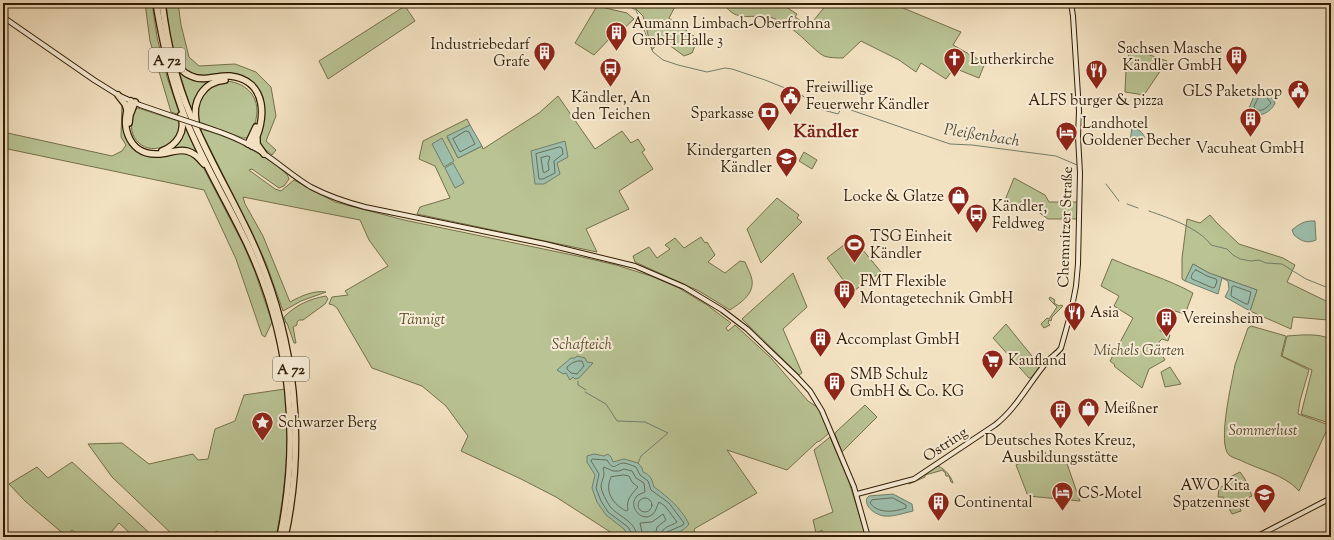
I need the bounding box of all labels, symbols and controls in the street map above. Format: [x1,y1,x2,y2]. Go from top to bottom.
place label: Aumann Limbach-Oberfrohna GmbH Halle 3 [632,14,831,52]
building icon: Aumann Limbach-Oberfrohna GmbH Halle 3 [604,19,630,52]
place label: Industriebedarf Grafe [431,35,531,73]
place label: Sachsen Masche Kändler GmbH [1117,39,1222,77]
building icon: Industriebedarf Grafe [532,40,558,73]
building icon: Sachsen Masche Kändler GmbH [1224,44,1250,77]
church icon: Lutherkirche [942,46,968,79]
road number: A 72 [149,48,185,72]
place label: Lutherkirche [970,50,1054,71]
bus stop icon: Kändler, An den Teichen [598,55,624,88]
restaurant icon: ALFS burger & pizza [1083,58,1109,91]
place label: Freiwillige Feuerwehr Kändler [806,78,929,116]
public building icon: GLS Paketshop [1285,78,1311,111]
place label: GLS Paketshop [1183,82,1282,103]
public building icon: Freiwillige Feuerwehr Kändler [777,83,803,116]
place label: Kändler, An den Teichen [571,88,651,126]
place label: ALFS burger & pizza [1028,91,1164,112]
bank icon: Sparkasse [756,100,782,133]
place label: Sparkasse [691,104,754,125]
building icon: Vacuheat GmbH [1237,106,1263,139]
place label: Landhotel Goldener Becher [1082,114,1191,152]
district label: Kändler [793,119,860,146]
water label: Pleißenbach [942,119,1021,154]
hotel icon: Landhotel Goldener Becher [1053,119,1079,152]
place label: Vacuheat GmbH [1196,139,1304,160]
place label: Kindergarten Kändler [687,141,772,179]
school or university icon: Kindergarten Kändler [774,146,800,179]
street label: Chemnitzer Straße [1054,166,1079,288]
shop icon: Locke & Glatze [946,183,972,216]
place label: Locke & Glatze [844,187,944,208]
place label: Kändler, Feldweg [992,197,1047,235]
bus stop icon: Kändler, Feldweg [964,202,990,235]
place label: TSG Einheit Kändler [870,227,952,265]
sports icon: TSG Einheit Kändler [841,232,867,265]
place label: FMT Flexible Montagetechnik GmbH [860,272,1013,310]
building icon: FMT Flexible Montagetechnik GmbH [831,277,857,310]
restaurant icon: Asia [1061,299,1087,332]
place label: Asia [1090,303,1119,324]
building icon: Vereinsheim [1153,305,1179,338]
place label: Vereinsheim [1182,309,1264,330]
park label: Tännigt [399,310,446,331]
building icon: Accomplast GmbH [807,326,833,359]
place label: Accomplast GmbH [836,330,960,351]
park label: Schafteich [552,335,613,356]
park label: Michels Gärten [1093,341,1185,362]
supermarket icon: Kaufland [979,347,1005,380]
place label: Kaufland [1008,351,1067,372]
road number: A 72 [273,357,309,381]
place label: SMB Schulz GmbH & Co. KG [850,365,964,403]
building icon: SMB Schulz GmbH & Co. KG [822,370,848,403]
shop icon: Meißner [1075,395,1101,428]
building icon: Deutsches Rotes Kreuz, Ausbildungsstätte [1047,398,1073,431]
place label: Meißner [1104,399,1158,420]
place icon: Schwarzer Berg [249,409,275,442]
place label: Schwarzer Berg [278,413,377,434]
park label: Sommerlust [1229,421,1298,442]
street label: Ostring [919,423,972,468]
place label: Deutsches Rotes Kreuz, Ausbildungsstätte [985,431,1135,469]
place label: AWO Kita Spatzennest [1173,476,1250,514]
hotel icon: CS-Motel [1050,480,1076,513]
school or university icon: AWO Kita Spatzennest [1252,481,1278,514]
place label: CS-Motel [1078,484,1142,505]
building icon: Continental [925,489,951,522]
place label: Continental [954,493,1033,514]

